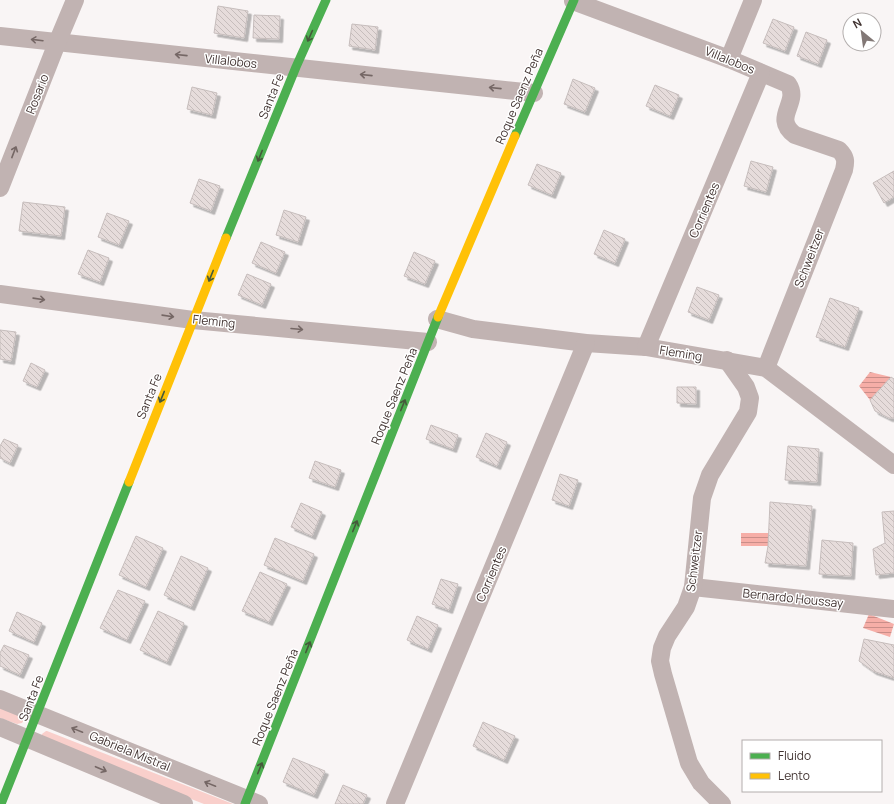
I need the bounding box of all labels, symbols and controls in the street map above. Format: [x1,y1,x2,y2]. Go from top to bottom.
north arrow [842,12,882,52]
text: N [850,14,864,31]
one-way arrow [306,29,313,41]
one-way arrow [31,36,44,44]
street label: Villalobos [703,42,757,78]
street label: Roque Saenz Peña [491,45,547,147]
street label: Villalobos [204,50,258,72]
one-way arrow [175,52,188,59]
street label: Rosario [22,71,52,117]
street label: Santa Fe [254,71,288,121]
one-way arrow [360,71,373,79]
one-way arrow [489,85,502,92]
one-way arrow [11,146,19,158]
one-way arrow [255,149,263,161]
street label: Corrientes [685,180,723,240]
street label: Schweitzer [790,225,828,290]
one-way arrow [206,269,214,281]
one-way arrow [32,295,45,303]
street label: Fleming [192,310,236,332]
one-way arrow [161,312,174,320]
one-way arrow [290,326,303,333]
street label: Fleming [658,341,704,365]
street label: Roque Saenz Peña [367,345,421,447]
street label: Santa Fe [132,371,166,421]
one-way arrow [158,390,166,402]
one-way arrow [400,399,407,411]
one-way arrow [352,520,360,532]
street label: Schweitzer [682,529,706,593]
street label: Corrientes [472,544,510,604]
street label: Bernardo Houssay [742,584,845,612]
one-way arrow [304,641,312,653]
street label: Roque Saenz Peña [248,646,302,748]
street label: Santa Fe [14,673,48,723]
one-way arrow [71,725,83,733]
street label: Gabriela Mistral [87,727,173,775]
legend [742,740,882,792]
text: Fluido [778,747,811,764]
one-way arrow [256,762,264,774]
one-way arrow [94,766,106,773]
text: Lento [778,767,810,784]
one-way arrow [205,780,217,787]

